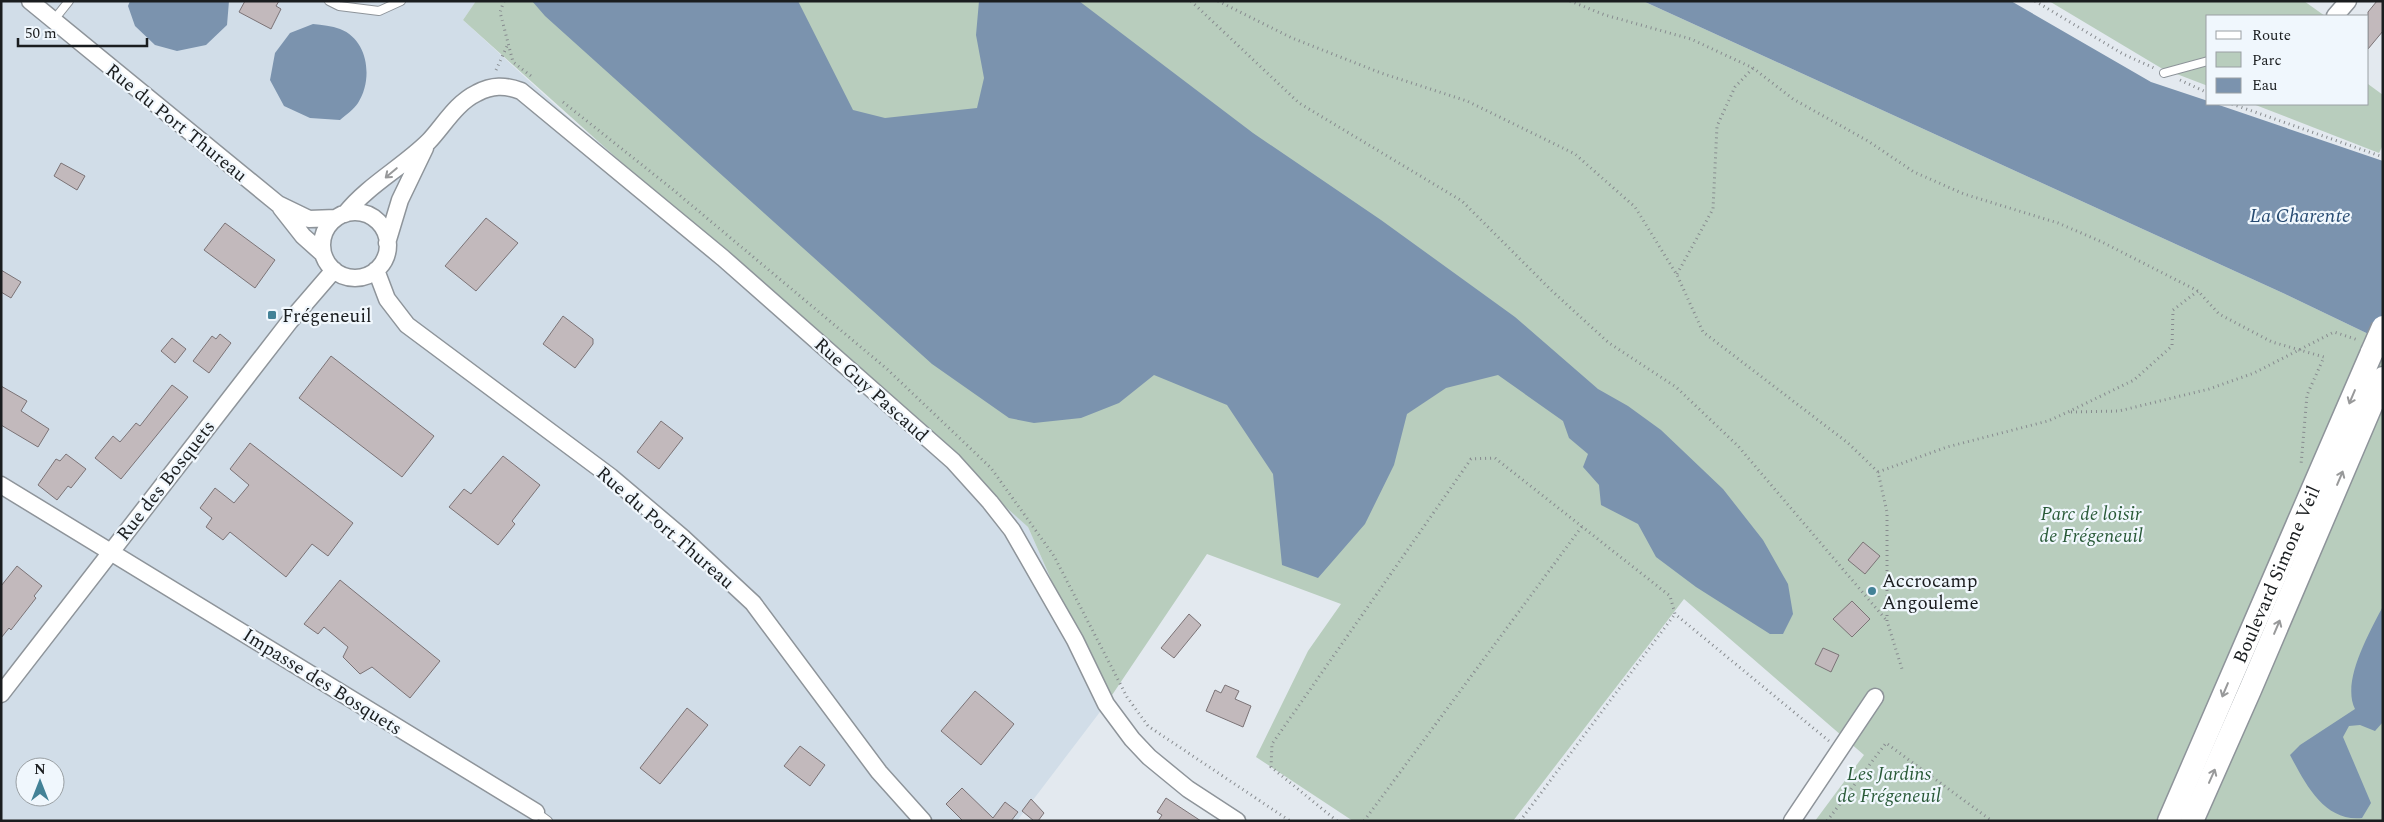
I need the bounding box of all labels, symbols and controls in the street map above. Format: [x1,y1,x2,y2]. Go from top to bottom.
scale bar [18,15,146,47]
legend [2206,15,2369,105]
text: 50 m [25,22,57,45]
text: Route [2252,24,2291,47]
text: Parc [2252,49,2282,72]
street label: Rue du Port Thureau [99,57,254,190]
text: Eau [2252,74,2278,97]
one-way arrow [385,167,398,178]
water label: La Charente [2249,201,2351,231]
place label: Frégeneuil [282,302,372,331]
marker: Frégeneuil [266,309,278,321]
street label: Rue Guy Pascaud [807,331,935,449]
one-way arrow [2347,389,2357,404]
street label: Rue des Bosquets [110,414,223,548]
street label: Rue du Port Thureau [589,460,741,597]
one-way arrow [2336,471,2346,486]
street label: Boulevard Simone Veil [2226,481,2329,668]
park label: Parc de loisir de Frégeneuil [2039,500,2143,551]
place label: Accrocamp Angouleme [1882,567,1979,618]
marker: Accrocamp Angouleme [1866,585,1878,597]
one-way arrow [2273,620,2282,635]
street label: Impasse des Bosquets [237,621,408,743]
one-way arrow [2220,682,2230,697]
north arrow [15,757,65,807]
text: N [34,759,46,780]
park label: Les Jardins de Frégeneuil [1837,760,1941,811]
one-way arrow [2208,769,2217,784]

